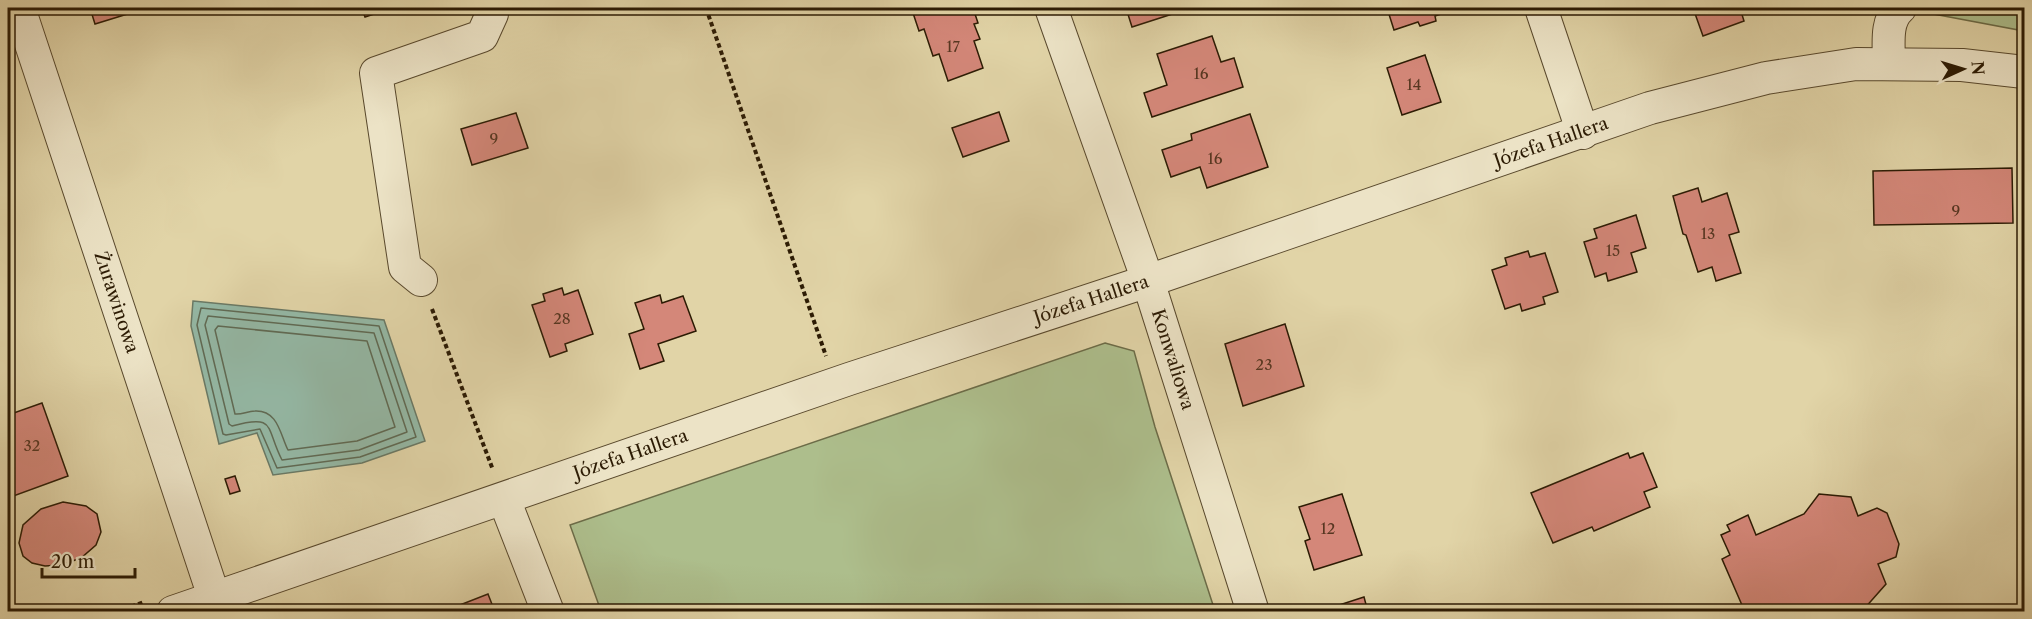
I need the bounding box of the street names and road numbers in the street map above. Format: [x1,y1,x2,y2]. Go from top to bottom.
street label: Józefa Hallera [1488,112,1612,173]
street label: Żurawinowa [89,248,144,356]
street label: Józefa Hallera [1028,270,1152,330]
street label: Konwaliowa [1147,306,1199,413]
street label: Józefa Hallera [568,424,691,485]

